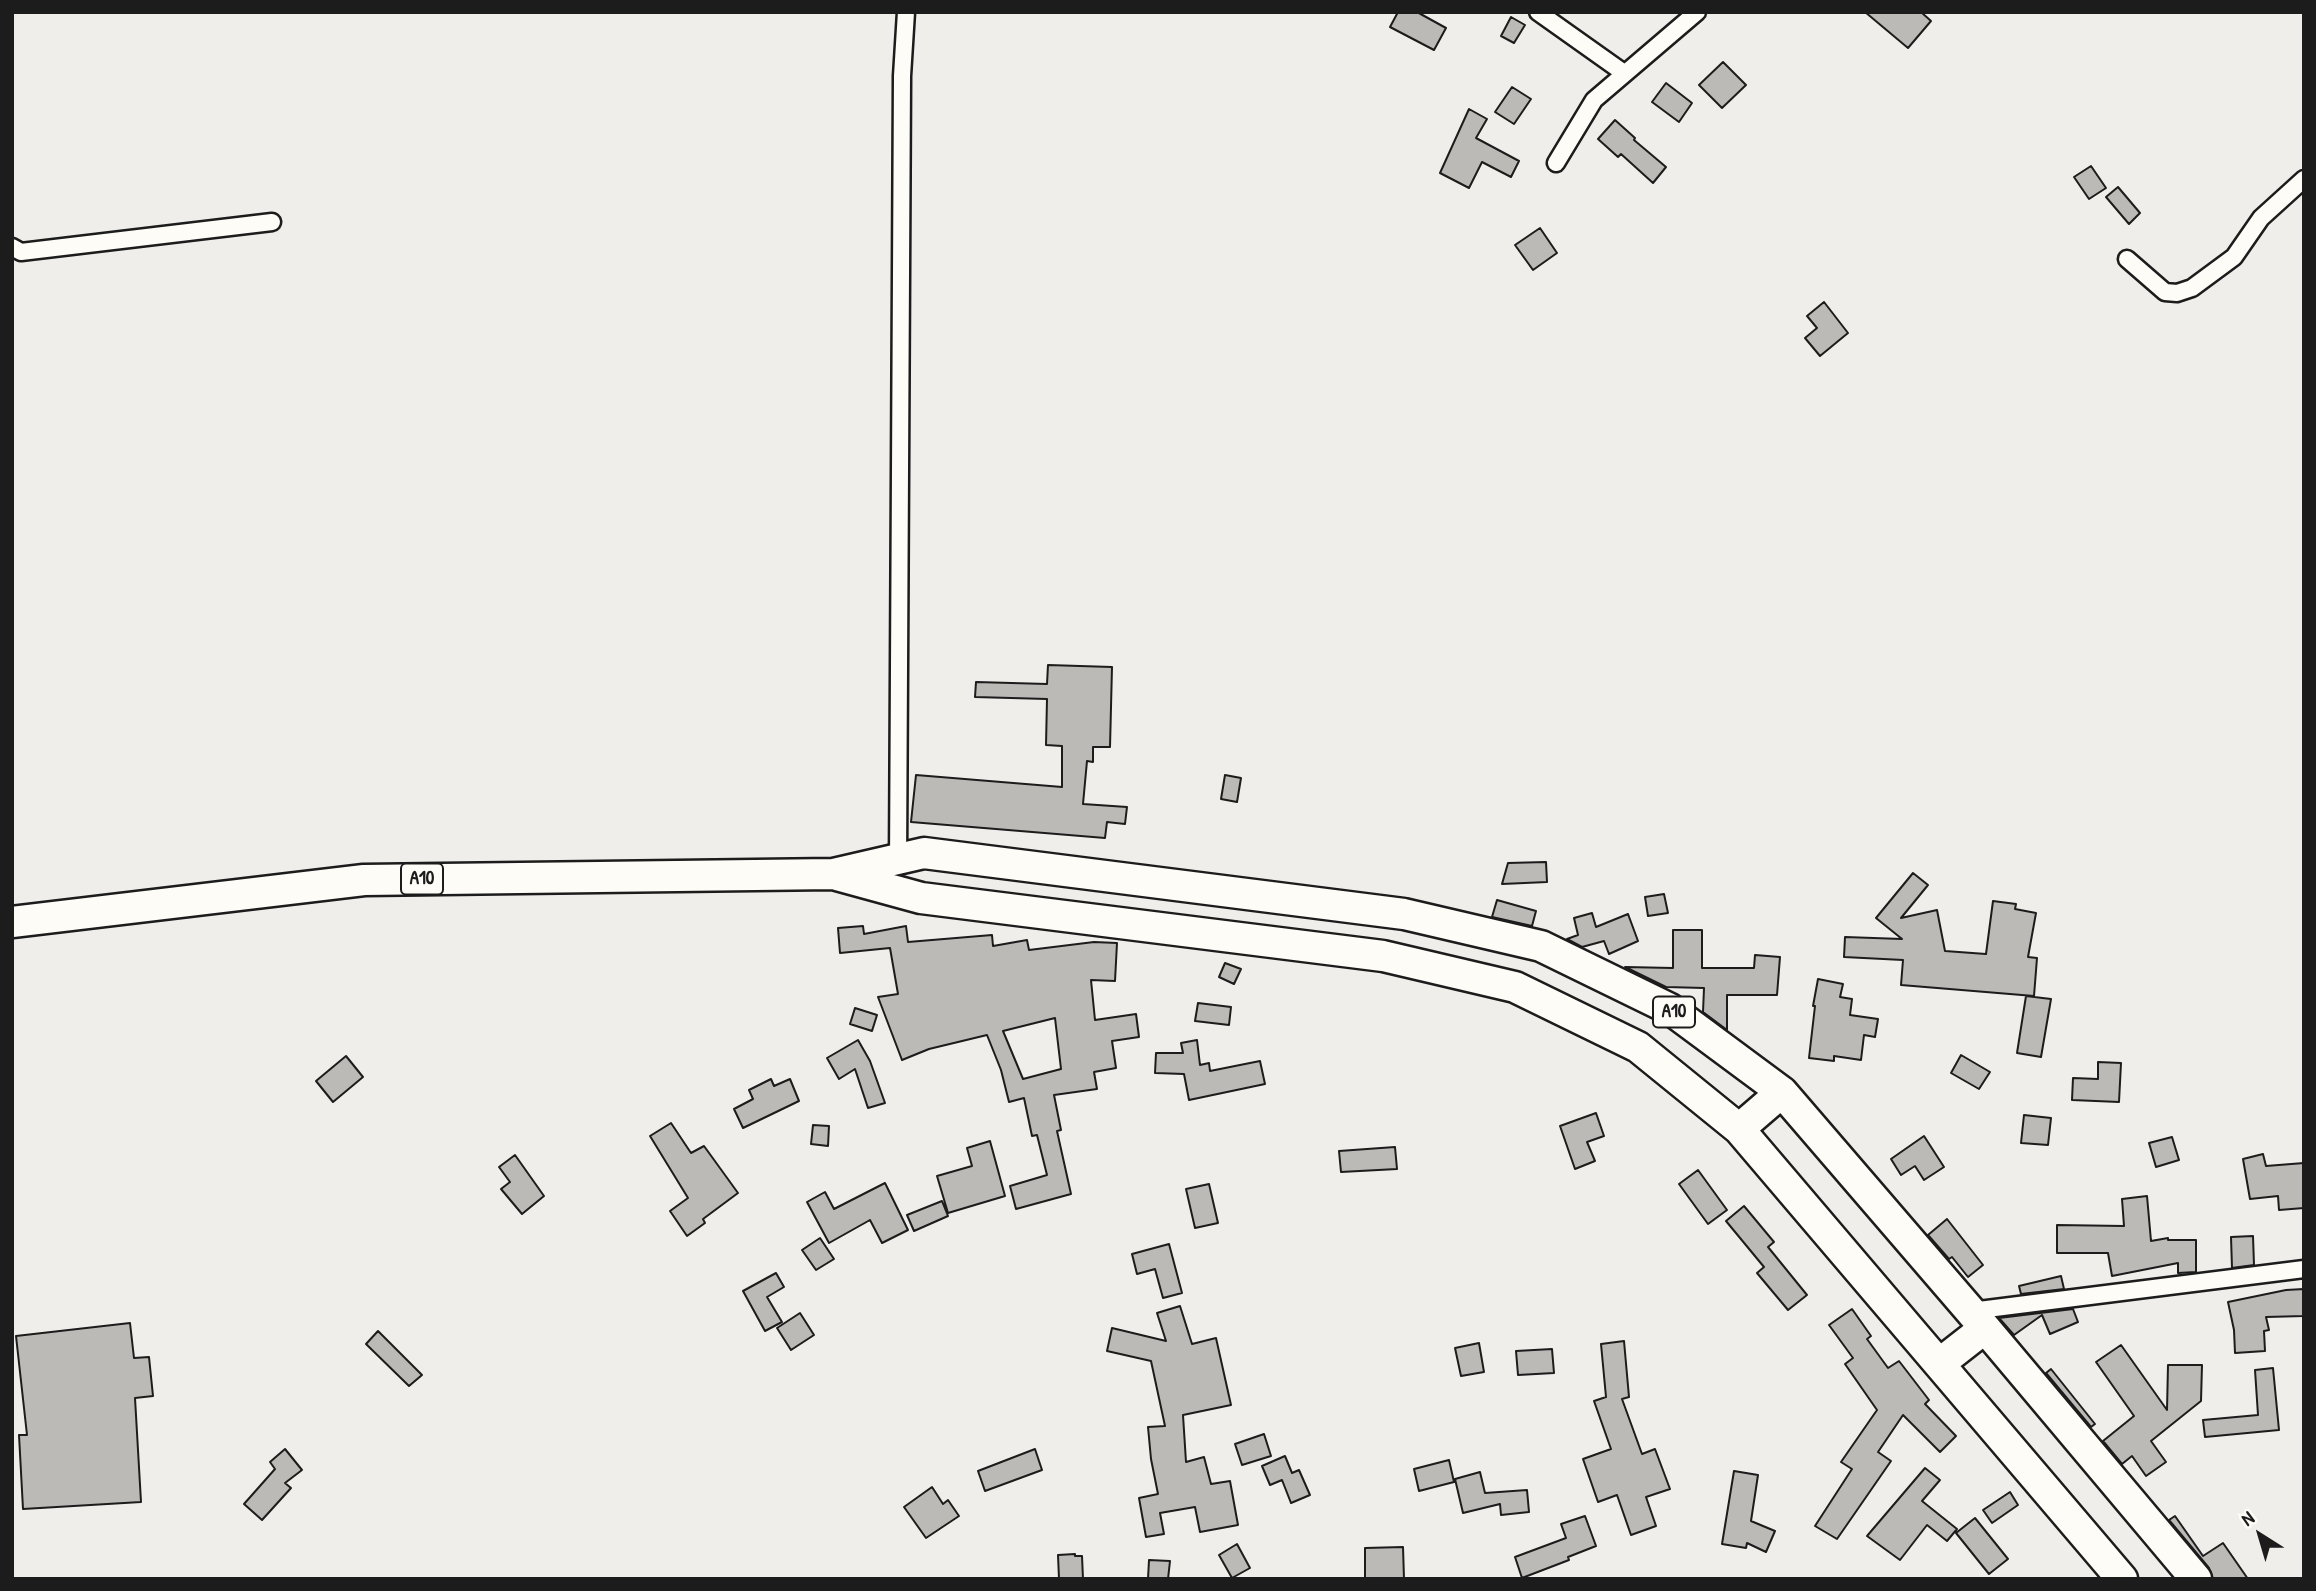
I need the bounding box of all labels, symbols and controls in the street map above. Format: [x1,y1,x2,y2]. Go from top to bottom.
road number: A10 [401,864,443,894]
road number: A10 [1653,996,1695,1028]
north arrow [2225,1500,2295,1570]
text: N [2235,1505,2259,1532]

